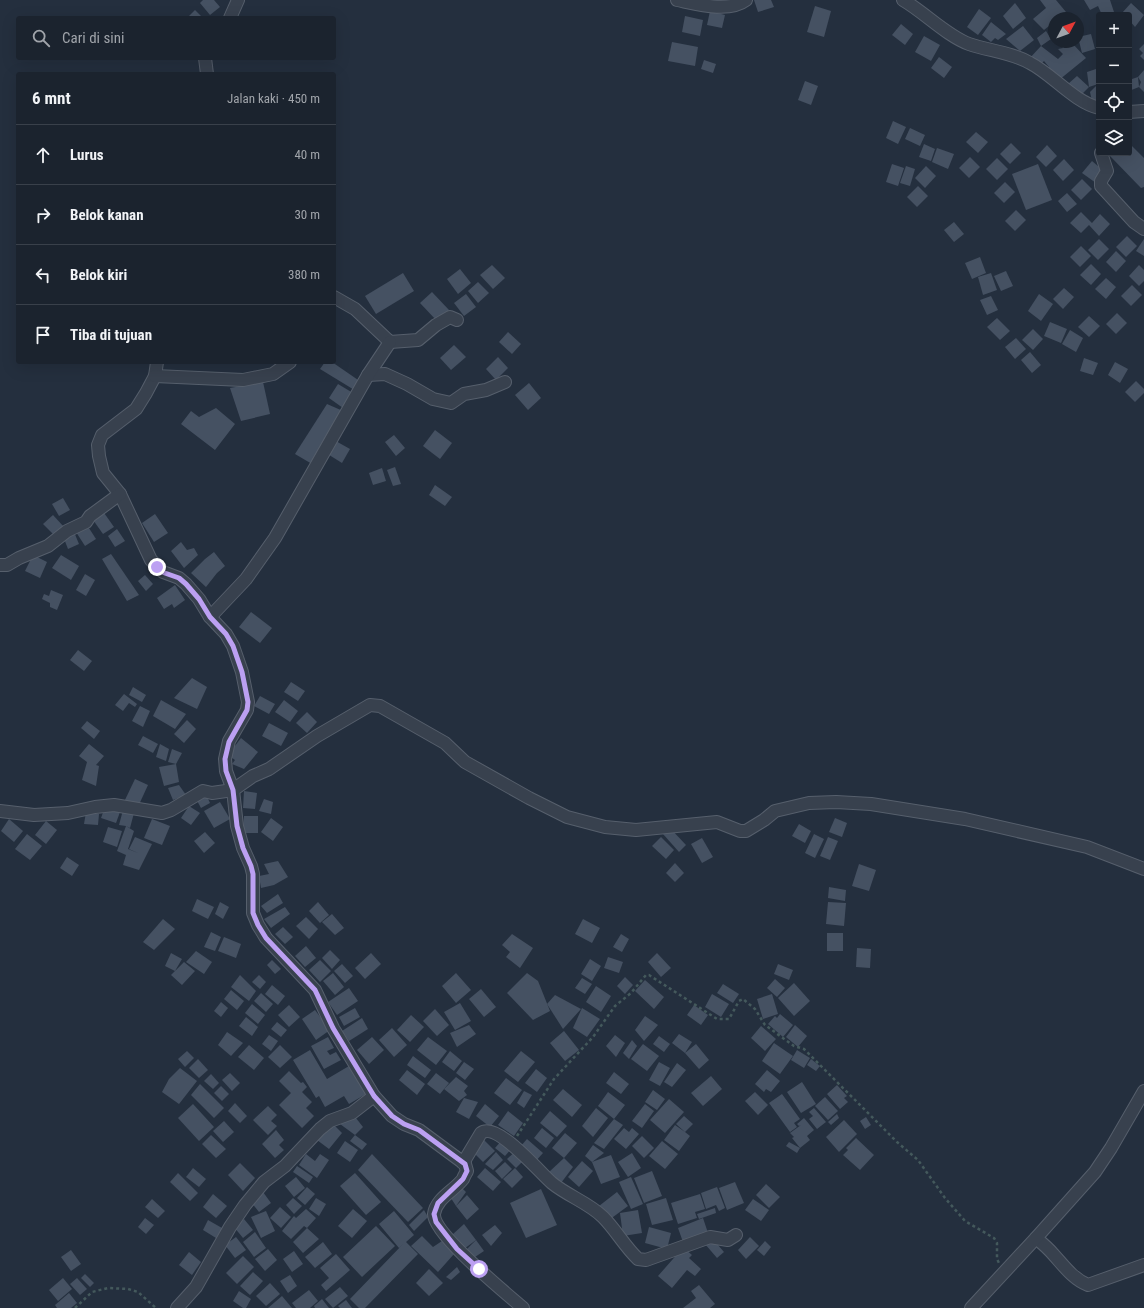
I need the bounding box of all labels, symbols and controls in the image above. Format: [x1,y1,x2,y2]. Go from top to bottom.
north arrow [1048,12,1084,48]
map controls [1096,12,1132,156]
button: + [1096,12,1132,48]
search box [16,16,336,60]
icon: search [30,27,52,49]
text: Cari di sini [62,29,124,47]
button: − [1096,48,1132,84]
button: locate [1096,84,1132,120]
text: 6 mnt [32,88,71,108]
text: Jalan kaki · 450 m [227,91,320,106]
button: layers [1096,120,1132,156]
icon: ahead [32,144,54,166]
text: Lurus [70,146,104,164]
text: 40 m [294,147,320,162]
icon: right [32,204,54,226]
text: Belok kanan [70,206,144,224]
text: 30 m [294,207,320,222]
icon: left [32,264,54,286]
text: Belok kiri [70,266,127,284]
text: 380 m [288,267,320,282]
icon: arrive [32,324,54,346]
text: Tiba di tujuan [70,326,152,344]
route end [148,558,166,576]
route start [470,1260,488,1278]

